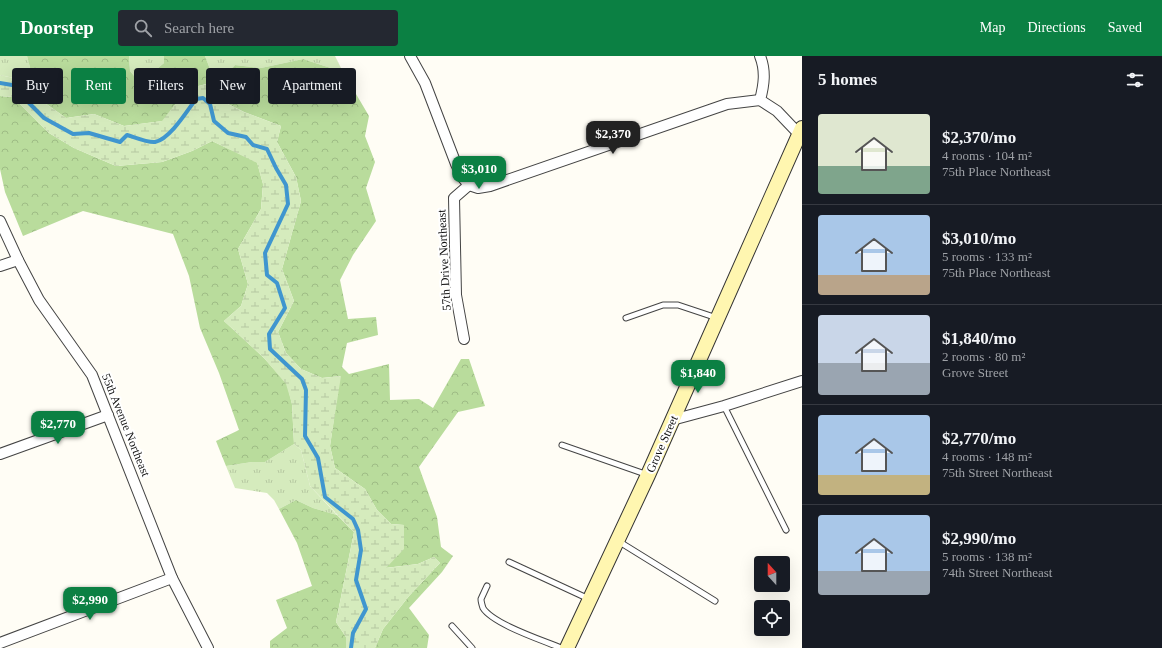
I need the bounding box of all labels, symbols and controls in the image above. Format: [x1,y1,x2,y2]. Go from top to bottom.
search box [118,10,398,46]
text: Doorstep [20,17,94,38]
icon: search [132,17,154,39]
text: Search here [164,20,234,36]
text: Map [980,20,1005,35]
text: Directions [1027,20,1086,35]
text: Saved [1108,20,1142,35]
chip: Buy [12,68,63,104]
chip: Rent [71,68,126,104]
chip: Filters [134,68,198,104]
chip: New [206,68,260,104]
chip: Apartment [268,68,356,104]
icon: filters [1124,69,1146,91]
text: 5 homes [818,70,877,89]
pin: $2,370 [580,121,646,155]
text: $2,370 [595,126,631,141]
text: $2,370/mo [942,128,1016,147]
icon: home [850,130,898,178]
text: 4 rooms · 104 m² [942,148,1032,163]
pin: $3,010 [446,156,512,190]
text: $3,010 [461,161,497,176]
text: 75th Place Northeast [942,164,1050,179]
street label: 57th Drive Northeast [434,208,454,311]
text: $3,010/mo [942,229,1016,248]
icon: home [850,231,898,279]
text: 5 rooms · 133 m² [942,249,1032,264]
text: 75th Place Northeast [942,265,1050,280]
text: $1,840/mo [942,329,1016,348]
icon: home [850,331,898,379]
text: 2 rooms · 80 m² [942,349,1025,364]
pin: $1,840 [665,360,731,394]
text: $1,840 [680,365,716,380]
text: Grove Street [942,365,1008,380]
street label: 55th Avenue Northeast [99,371,153,479]
pin: $2,770 [25,411,91,445]
street label: Grove Street [643,413,681,475]
text: $2,770 [40,416,76,431]
text: $2,770/mo [942,429,1016,448]
icon: home [850,431,898,479]
text: 4 rooms · 148 m² [942,449,1032,464]
text: 75th Street Northeast [942,465,1052,480]
text: $2,990/mo [942,529,1016,548]
icon: home [850,531,898,579]
text: 5 rooms · 138 m² [942,549,1032,564]
north arrow [754,556,790,592]
map controls [754,556,790,636]
text: 74th Street Northeast [942,565,1052,580]
pin: $2,990 [57,587,123,621]
text: $2,990 [72,592,108,607]
button: locate [754,600,790,636]

